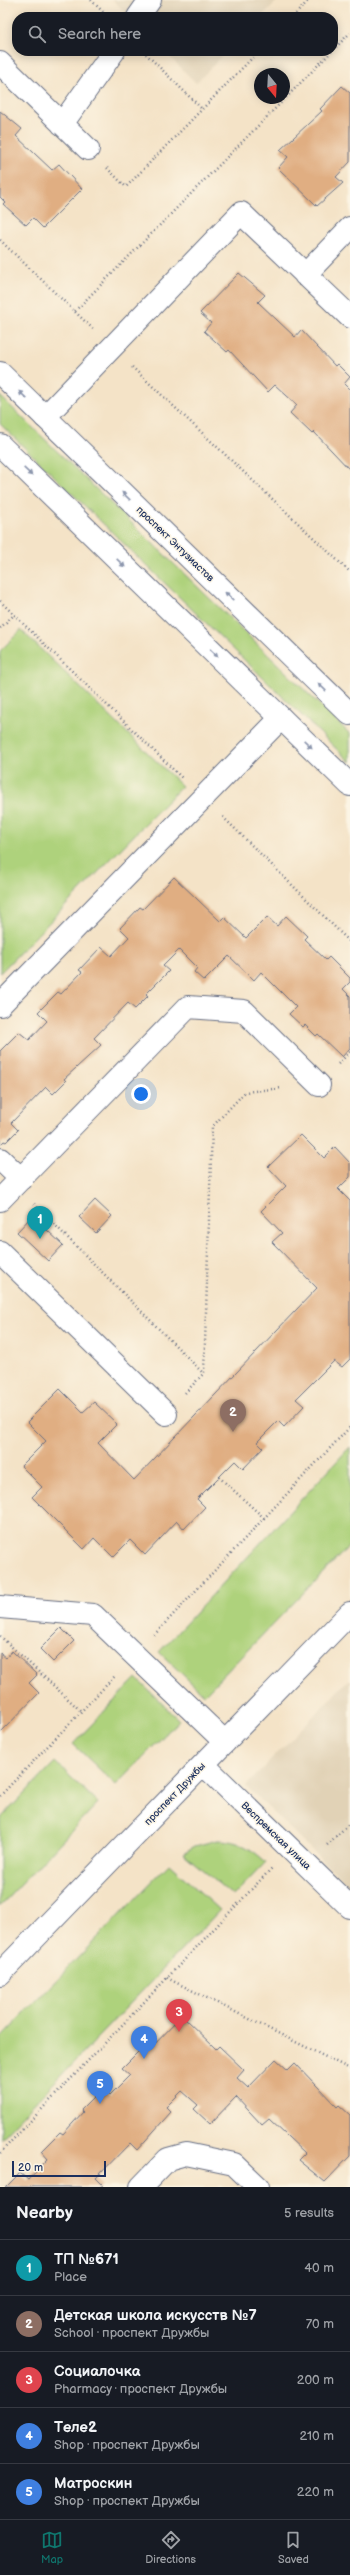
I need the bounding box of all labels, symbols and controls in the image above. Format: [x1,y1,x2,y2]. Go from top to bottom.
search box [12,12,338,56]
icon: search [26,23,48,45]
text: Search here [58,25,141,44]
north arrow [254,68,290,104]
one-way arrow [18,391,27,400]
one-way arrow [23,467,33,477]
one-way arrow [121,491,131,501]
street label: проспект Энтузиастов [134,504,217,585]
one-way arrow [116,558,126,568]
one-way arrow [224,591,234,601]
one-way arrow [209,649,219,658]
one-way arrow [317,682,327,692]
one-way arrow [303,739,313,749]
your location [131,1084,151,1104]
pin: 1 [27,1206,53,1239]
pin: 2 [220,1399,246,1432]
street label: проспект Дружбы [142,1760,208,1828]
street label: Веспремская улица [239,1800,313,1872]
pin: 3 [166,1999,192,2032]
pin: 4 [131,2026,157,2059]
pin: 5 [87,2071,113,2104]
scale bar [12,2159,106,2178]
text: 20 m [18,2161,43,2174]
text: Nearby [16,2203,73,2223]
text: 5 results [284,2205,334,2221]
text: ТП №671 [54,2250,119,2269]
text: 1 [26,2260,32,2276]
text: 40 m [304,2260,334,2276]
text: Place [54,2269,87,2285]
text: Детская школа искусств №7 [54,2306,257,2325]
text: 2 [25,2316,33,2332]
text: 70 m [306,2316,334,2332]
text: School · проспект Дружбы [54,2325,209,2341]
text: Социалочка [54,2362,140,2381]
text: 3 [25,2372,33,2388]
text: 200 m [297,2372,334,2388]
text: Pharmacy · проспект Дружбы [54,2381,227,2397]
text: Теле2 [54,2418,97,2437]
text: 4 [25,2428,33,2444]
text: 210 m [300,2428,334,2444]
text: Shop · проспект Дружбы [54,2437,200,2453]
text: Матроскин [54,2474,132,2493]
text: 5 [25,2484,33,2500]
text: 220 m [297,2484,334,2500]
text: Shop · проспект Дружбы [54,2493,200,2509]
tab: Map [41,2529,63,2566]
tab: Directions [145,2529,196,2566]
tab: Saved [278,2529,309,2566]

